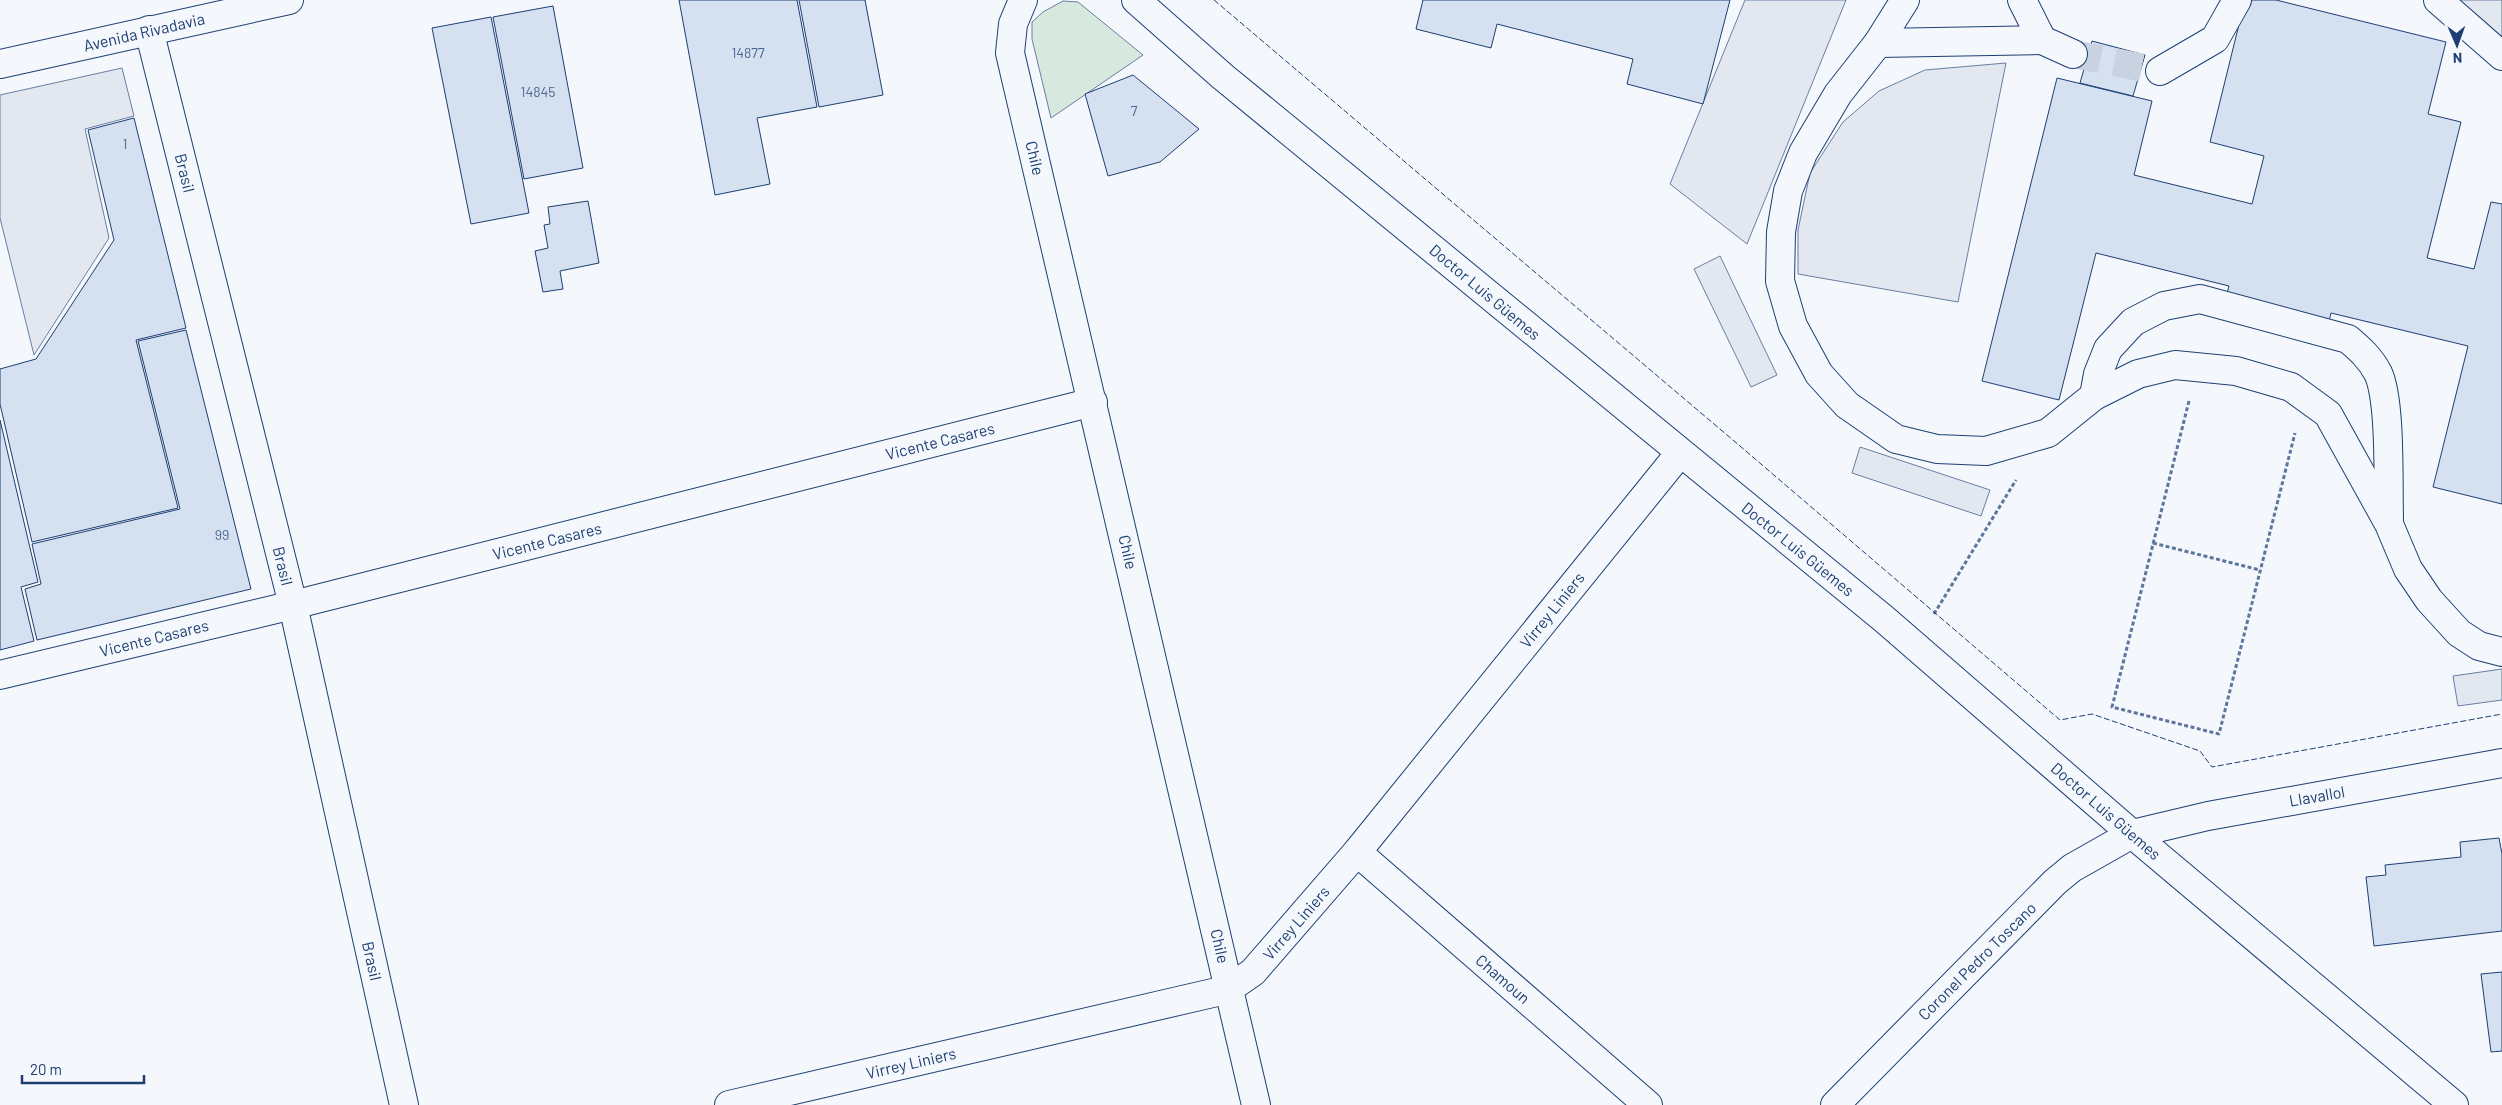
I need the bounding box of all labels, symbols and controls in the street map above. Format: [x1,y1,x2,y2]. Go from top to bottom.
street label: Avenida Rivadavia [81,8,206,55]
north arrow [2432,20,2482,70]
house number: 14877 [731,44,765,61]
text: N [2453,50,2462,67]
house number: 14845 [521,83,555,100]
house number: 7 [1131,102,1138,119]
house number: 1 [123,135,127,152]
street label: Chile [1022,139,1049,177]
street label: Brasil [171,151,199,194]
street label: Doctor Luis Güemes [1426,240,1545,344]
street label: Vicente Casares [883,418,996,463]
street label: Doctor Luis Güemes [1738,497,1858,600]
street label: Vicente Casares [490,518,603,563]
house number: 99 [215,526,229,543]
street label: Chile [1115,533,1142,571]
street label: Brasil [269,544,297,587]
street label: Virrey Liniers [1515,568,1588,651]
street label: Vicente Casares [97,615,210,660]
street label: Doctor Luis Güemes [2048,758,2165,863]
street label: Llavallol [2288,781,2346,810]
street label: Virrey Liniers [1258,882,1333,964]
street label: Coronel Pedro Toscano [1914,898,2040,1024]
street label: Chile [1207,927,1234,965]
street label: Brasil [359,940,386,982]
street label: Chamoun [1472,950,1534,1007]
street label: Virrey Liniers [864,1043,958,1082]
scale bar [22,1052,145,1084]
text: 20 m [30,1060,62,1078]

